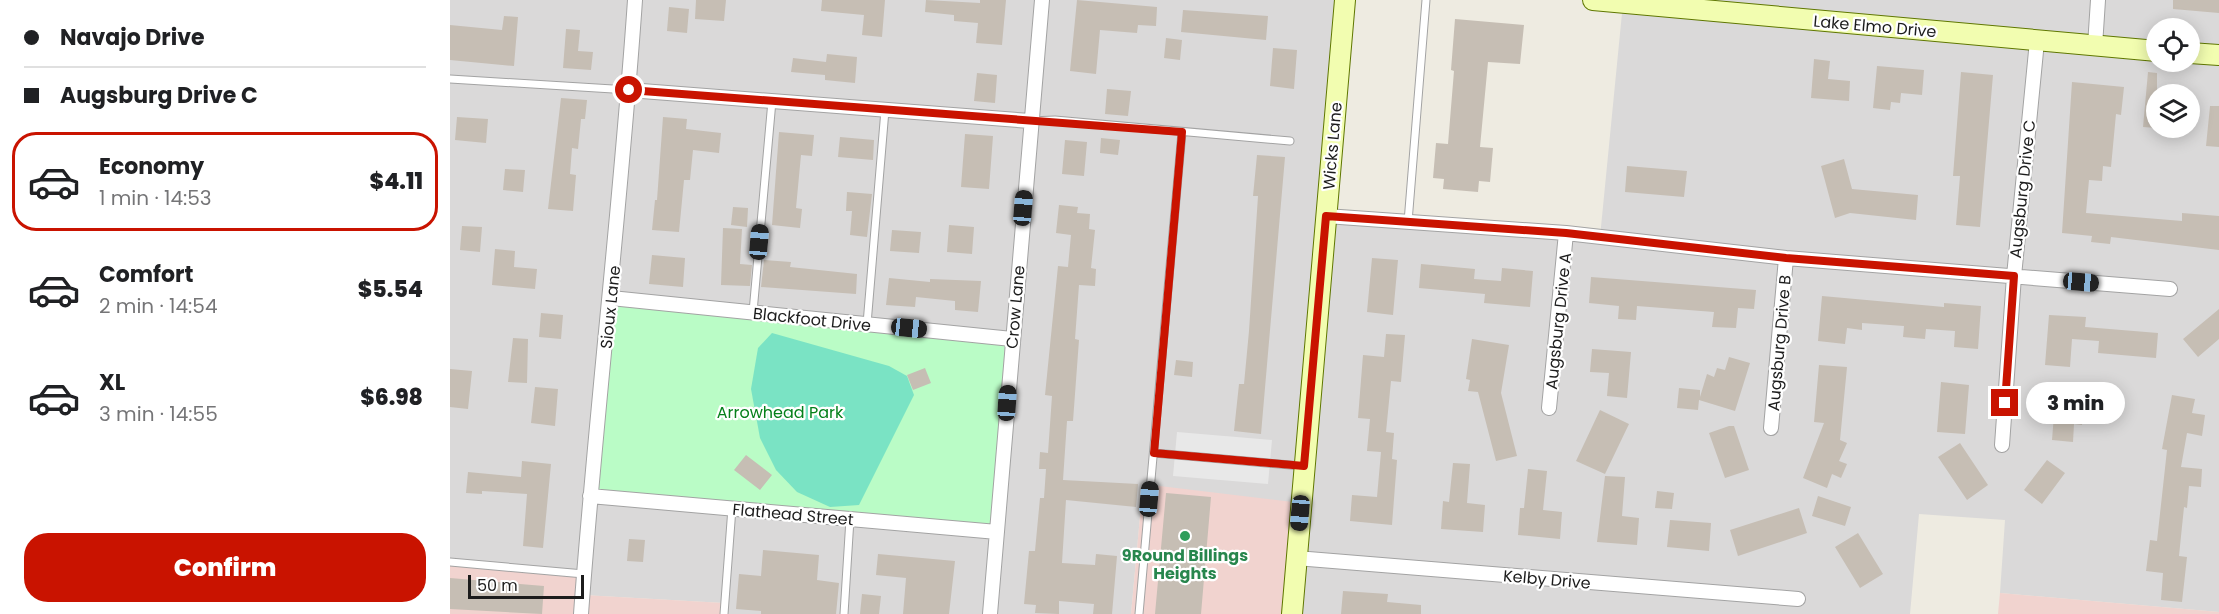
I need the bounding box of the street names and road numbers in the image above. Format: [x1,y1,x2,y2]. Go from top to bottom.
street label: Lake Elmo Drive [1812,10,1938,43]
street label: Wicks Lane [1317,101,1348,191]
street label: Augsburg Drive C [2004,119,2041,259]
street label: Augsburg Drive A [1540,251,1577,391]
street label: Sioux Lane [595,264,626,350]
street label: Crow Lane [1000,264,1031,350]
street label: Augsburg Drive B [1762,274,1797,412]
street label: Blackfoot Drive [752,302,872,337]
street label: Flathead Street [731,498,855,531]
street label: Kelby Drive [1502,564,1592,595]

